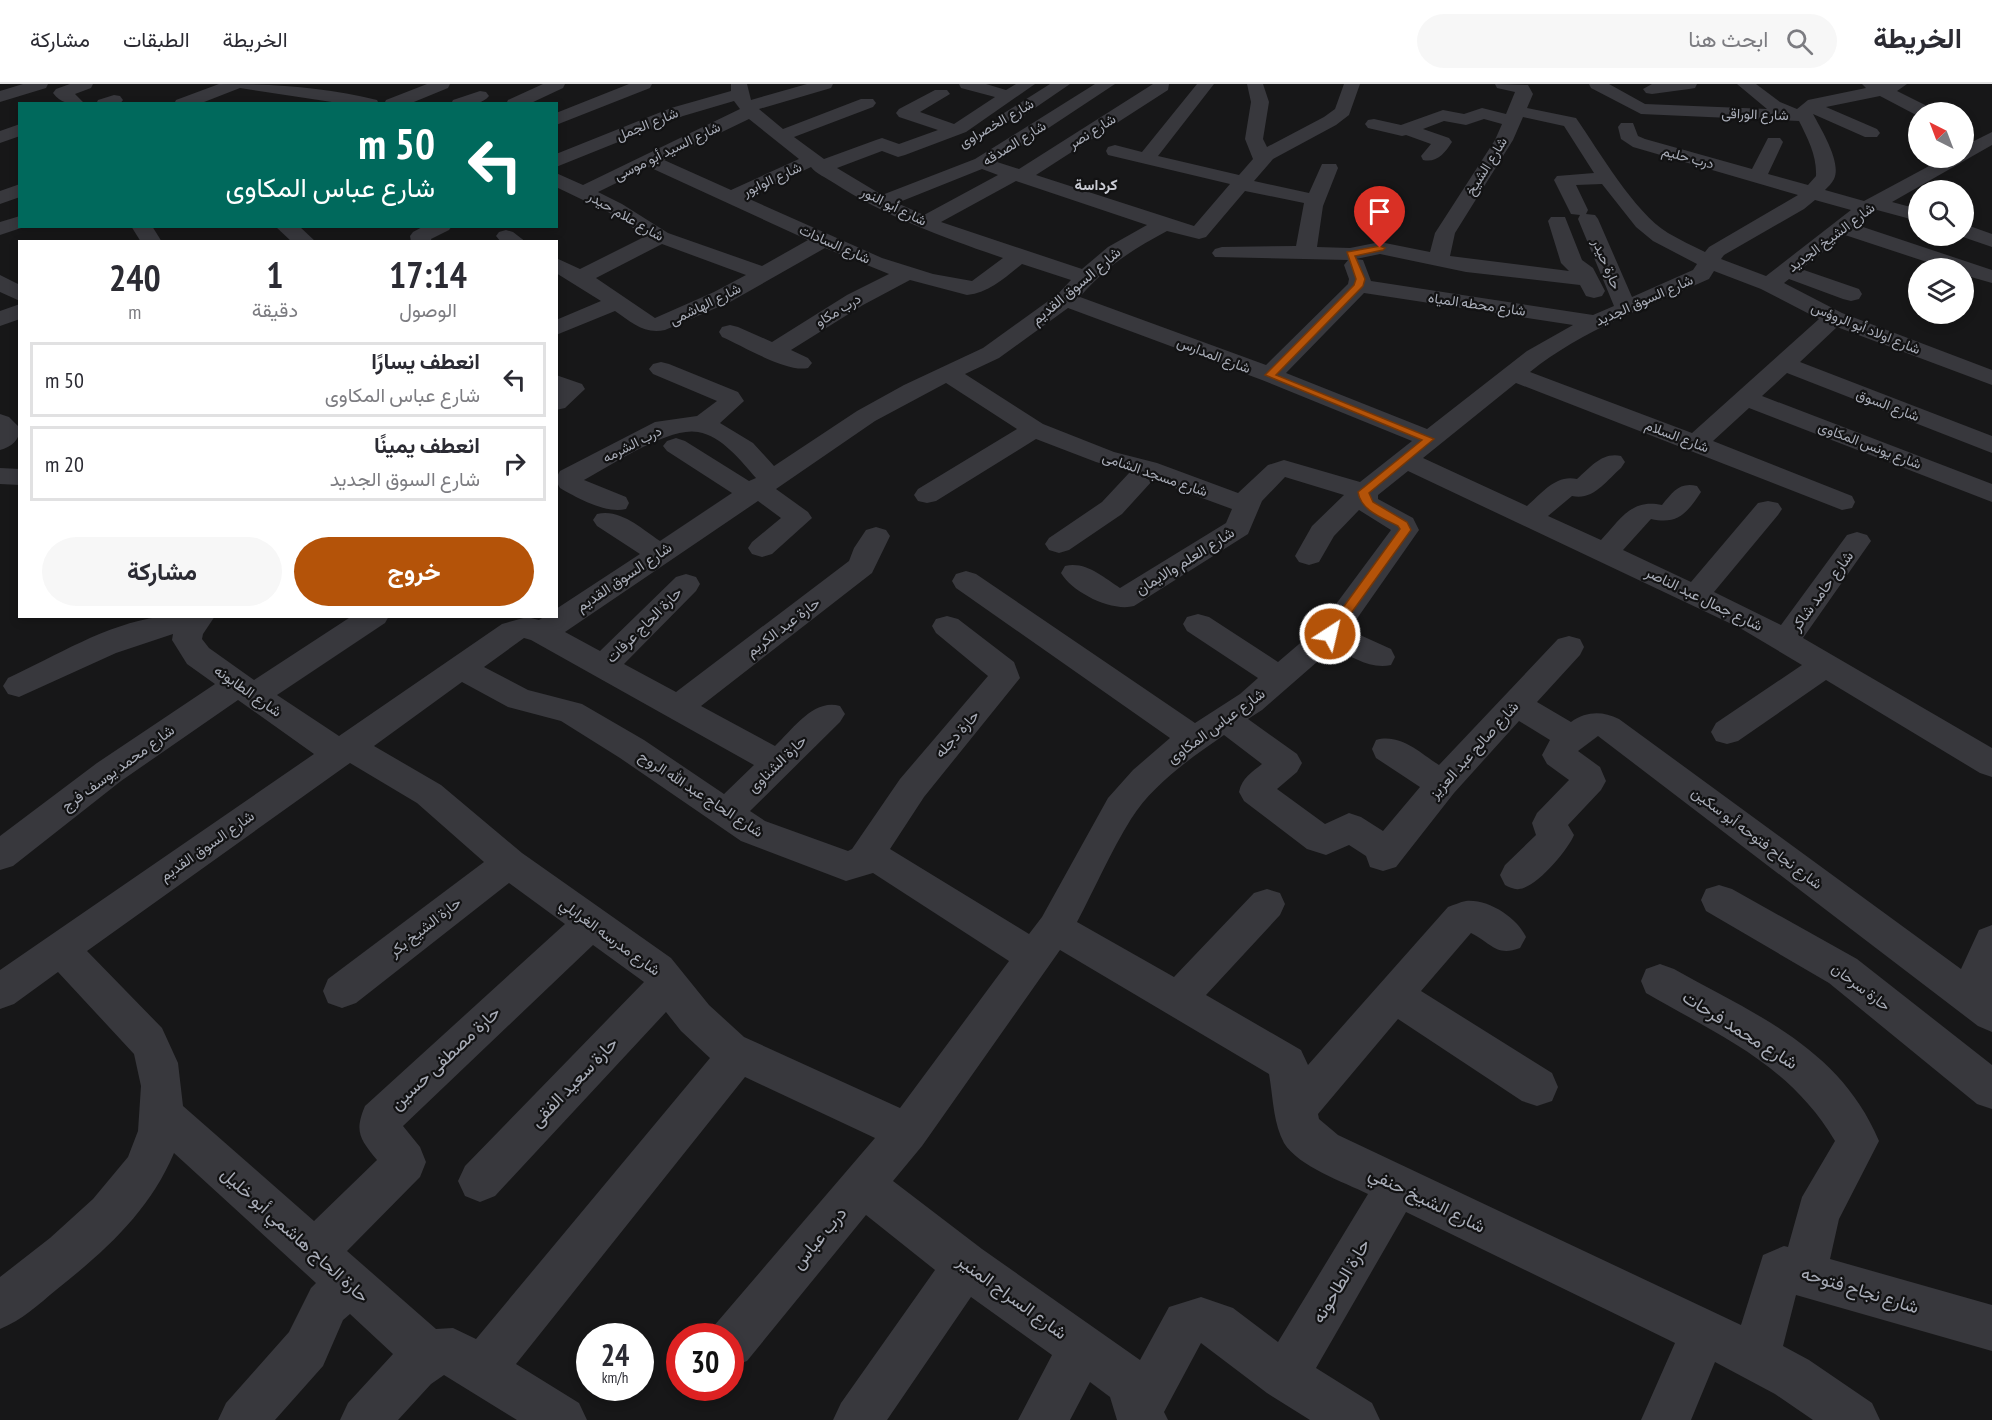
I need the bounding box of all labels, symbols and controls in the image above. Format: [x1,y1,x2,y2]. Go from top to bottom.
search box [1417,14,1837,68]
text: الخريطة [1873,19,1962,56]
text: ابحث هنا [1688,25,1768,53]
icon: search [1783,25,1816,58]
text: مشاركة [30,26,90,53]
text: الطبقات [123,26,190,53]
text: الخريطة [223,26,288,53]
street label: شارع الخصراوى [955,94,1038,153]
north arrow [1908,102,1974,168]
map controls [1908,102,1974,324]
street label: شارع الجمل [613,103,681,146]
street label: شارع الوراقى [1721,104,1789,126]
street label: شارع نصر [1064,109,1120,155]
text: 50 m [358,116,435,171]
street label: شارع الصدقه [979,116,1050,171]
street label: شارع السيد أبو موسى [611,117,724,186]
icon: left [456,126,534,204]
street label: شارع الشيخ [1461,133,1513,200]
street label: درب حليم [1660,141,1716,173]
street label: شارع الوابور [739,158,805,203]
text: شارع عباس المكاوى [225,170,435,204]
district label: كرداسة [1075,175,1118,194]
button: search [1908,180,1974,246]
street label: شارع أبو النور [856,182,930,231]
street label: شارع علام حيدر [583,186,667,247]
pin [1354,186,1405,248]
icon: arrive [1363,195,1396,228]
street label: شارع الشيخ الجديد [1784,198,1879,277]
street label: شارع السادات [796,220,873,270]
street label: حارة حيدر [1588,235,1626,292]
street label: شارع السوق القديم [1027,242,1126,330]
text: 1 [266,251,283,298]
text: 17:14 [389,251,467,298]
text: 240 [109,254,161,301]
button: layers [1908,258,1974,324]
street label: شارع السوق الجديد [1592,270,1697,331]
street label: شارع الهاشمى [666,279,745,331]
street label: شارع محطه المياه [1427,288,1527,322]
street label: درب مكاو [812,289,864,331]
text: دقيقة [252,297,298,323]
text: الوصول [399,297,457,323]
street label: شارع اولاد أبو الروؤس [1808,298,1923,360]
text: m [128,299,141,325]
street label: شارع المدارس [1174,333,1253,379]
text: انعطف يسارًا [371,347,480,375]
icon: left [498,363,531,396]
text: 50 m [45,366,84,394]
text: شارع عباس المكاوى [325,382,480,408]
street label: شارع السوق [1853,385,1922,427]
street label: شارع السلام [1642,416,1712,458]
street label: شارع يونس المكاوى [1815,417,1924,475]
street label: درب الشرمه [600,421,665,466]
text: انعطف يمينًا [374,431,480,459]
icon: right [498,447,531,480]
street label: شارع مسجد الشامى [1099,448,1210,502]
text: 20 m [45,450,84,478]
text: شارع السوق الجديد [330,466,480,492]
street label: شارع العلم والايمان [1132,522,1239,600]
button: مشاركة [42,537,282,606]
button: خروج [294,537,534,606]
street label: شارع السوق القديم [572,537,676,617]
street label: شارع حامد شاكر [1785,547,1859,637]
street label: شارع جمال عبد الناصر [1641,562,1766,637]
street label: حارة الحاج عرفات [602,583,687,668]
street label: حارة عبد الكريم [742,593,824,661]
position arrow [1298,602,1362,666]
street label: شارع الطابونه [210,660,286,723]
street label: شارع عباس المكاوى [1163,684,1270,769]
street label: شارع صالح عبد العزيز [1424,697,1524,805]
street label: حارة دجله [930,706,983,762]
street label: شارع محمد يوسف فرج [57,720,179,817]
street label: حارة الشناوى [743,731,811,797]
street label: شارع الحاج عبد الله الروح [634,746,767,843]
street label: شارع نجاح فتوحه أبو سكين [1687,782,1827,895]
street label: شارع السوق القديم [156,806,259,887]
street label: حارة الشيخ بكر [384,893,466,963]
street label: شارع مدرسه الغرابلي [554,894,664,983]
street label: حارة سرحان [1828,958,1894,1015]
street label: شارع محمد فرحات [1678,985,1802,1075]
street label: حارة مصطفى حسين [385,1001,505,1115]
street label: حارة سعيد الفقى [525,1032,623,1132]
street label: شارع الشيخ حنفي [1363,1161,1489,1241]
street label: حارة الحاج هاشمي أبو خليل [214,1162,374,1310]
street label: درب عباس [786,1202,851,1274]
street label: حارة الطاحونه [1306,1234,1375,1327]
street label: شارع السراج المنير [951,1248,1072,1345]
street label: شارع نجاح فتوحه [1798,1261,1922,1319]
speed limit sign: 30 [666,1323,744,1401]
text: 24 [601,1335,629,1374]
text: km/h [602,1368,628,1387]

